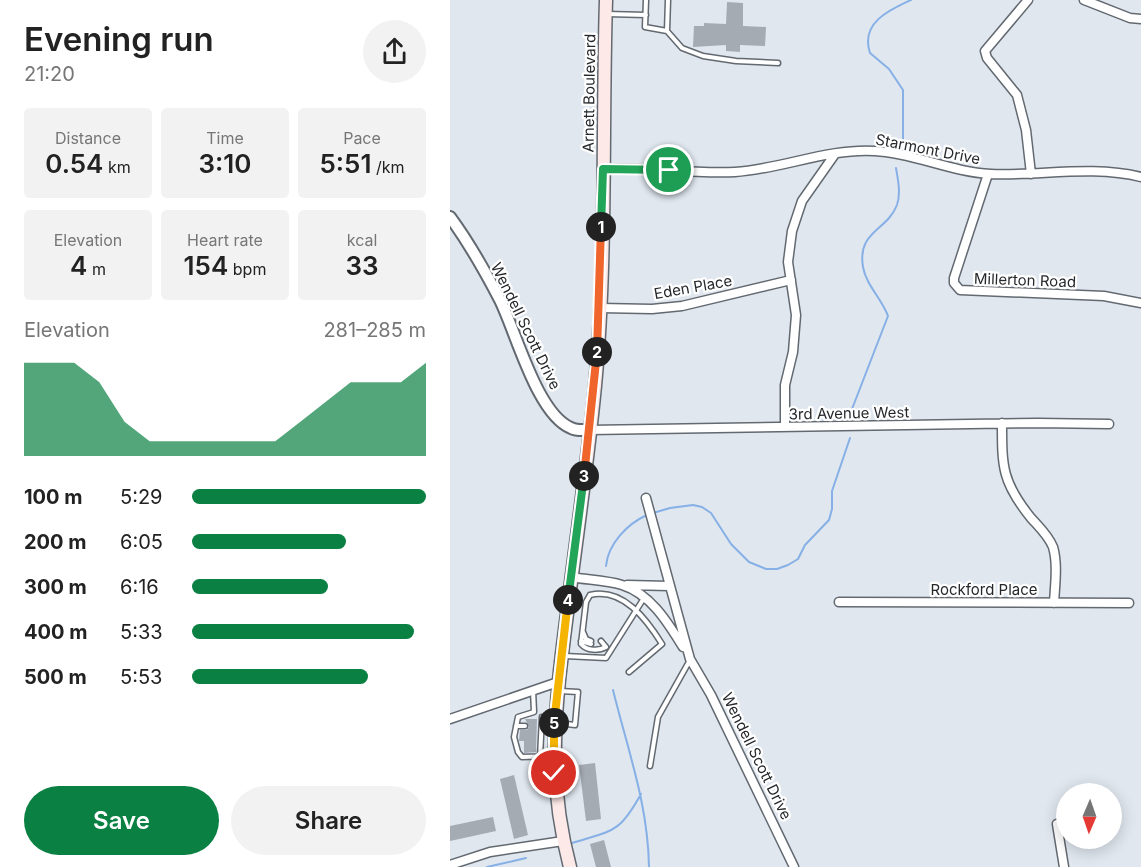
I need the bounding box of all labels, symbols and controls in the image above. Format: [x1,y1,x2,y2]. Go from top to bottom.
text: Evening run [24,19,214,59]
button: share [363,20,426,83]
street label: Arnett Boulevard [578,34,600,152]
text: 21:20 [24,62,75,86]
text: Distance [55,128,121,148]
text: Time [206,128,244,148]
text: Pace [343,128,381,148]
street label: Starmont Drive [874,130,982,168]
pin [643,144,694,195]
text: 0.54 [45,148,103,179]
text: 3:10 [199,148,251,179]
text: 5:51 [319,148,371,179]
icon: arrive [652,153,685,186]
text: km [103,157,131,177]
text: /km [371,157,405,177]
pin: 1 [586,212,616,242]
text: 1 [598,217,604,237]
text: Elevation [54,230,122,250]
text: Heart rate [187,230,263,250]
text: kcal [347,230,377,250]
text: 4 [70,250,87,281]
text: 154 [184,250,228,281]
text: 33 [345,250,379,281]
text: m [87,259,106,279]
text: bpm [228,259,266,279]
street label: Wendell Scott Drive [487,259,565,393]
street label: Millerton Road [974,269,1076,291]
street label: Eden Place [652,271,734,303]
text: Elevation [24,318,110,342]
text: 281–285 m [323,318,426,342]
pin: 2 [582,337,612,367]
text: 2 [592,342,602,362]
street label: 3rd Avenue West [789,402,910,424]
pin: 3 [569,461,599,491]
text: 3 [579,466,589,486]
text: 100 m [24,485,83,509]
text: 5:29 [120,485,163,509]
text: 200 m [24,530,87,554]
text: 6:05 [120,530,163,554]
text: 300 m [24,575,87,599]
text: 6:16 [120,575,159,599]
street label: Rockford Place [930,580,1038,599]
pin: 4 [553,585,583,615]
text: 4 [563,590,573,610]
text: 400 m [24,620,88,644]
text: 5:33 [120,620,163,644]
text: 500 m [24,665,87,689]
text: 5:53 [120,665,162,689]
street label: Wendell Scott Drive [718,689,796,823]
pin: 5 [539,708,569,738]
text: 5 [549,713,559,733]
pin [528,747,579,798]
icon: check [537,756,570,789]
north arrow [1056,783,1122,849]
map controls [1056,783,1122,849]
button: Save [24,786,219,855]
button: Share [231,786,426,855]

